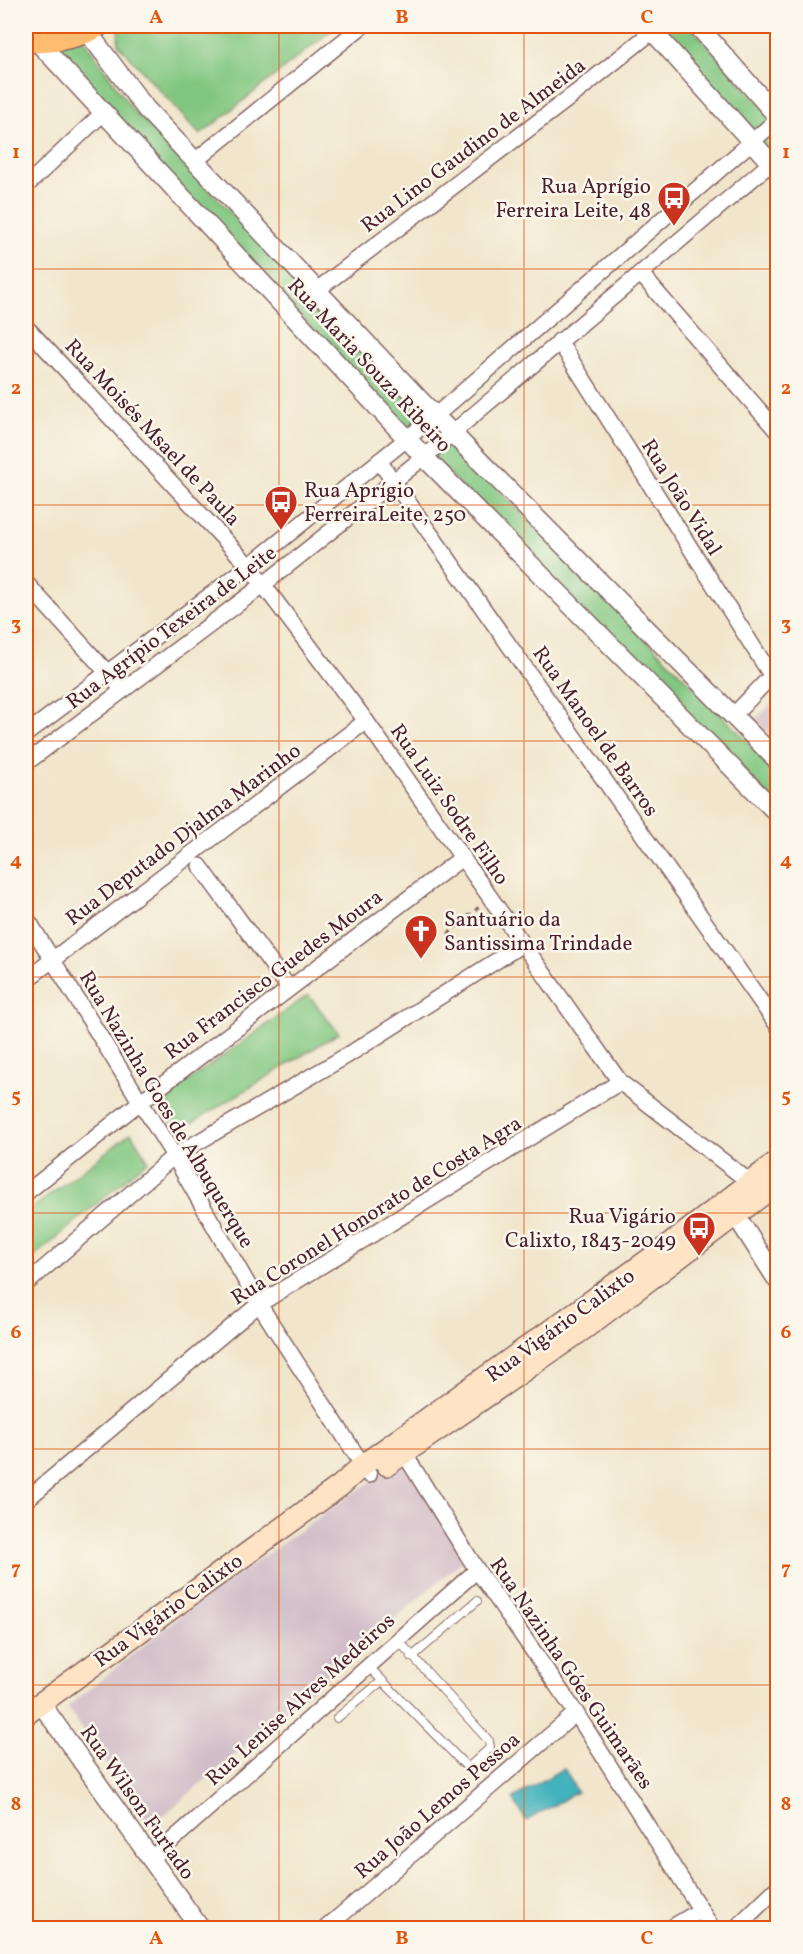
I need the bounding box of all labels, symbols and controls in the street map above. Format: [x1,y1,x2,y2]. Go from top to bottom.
text: A [149,4,163,32]
text: B [395,4,409,32]
text: C [641,4,654,32]
street label: Rua Lino Gaudino de Almeida [355,52,592,240]
text: 1 [12,139,20,167]
text: 1 [782,139,790,167]
place label: Rua Aprígio Ferreira Leite, 48 [495,173,651,226]
bus stop icon: Rua Aprígio Ferreira Leite, 48 [656,180,692,227]
street label: Rua Maria Souza Ribeiro [280,272,458,460]
street label: Rua Moisés Msael de Paula [57,333,246,533]
text: 2 [11,375,21,403]
text: 2 [781,375,791,403]
street label: Rua João Vidal [633,434,728,562]
place label: Rua Aprígio FerreiraLeite, 250 [304,477,466,530]
bus stop icon: Rua Aprígio FerreiraLeite, 250 [263,484,299,531]
street label: Rua Agrípio Texeira de Leite [61,539,283,717]
text: 3 [11,611,21,639]
text: 3 [781,611,791,639]
street label: Rua Manoel de Barros [525,641,665,823]
street label: Rua Luiz Sodre Filho [382,719,515,891]
street label: Rua Deputado Djalma Marinho [60,737,308,933]
text: 4 [10,847,22,875]
text: 4 [780,847,792,875]
street label: Rua Francisco Guedes Moura [159,883,389,1067]
place label: Santuário da Santissima Trindade [444,906,632,959]
church icon: Santuário da Santissima Trindade [403,913,439,960]
street label: Rua Nazinha Goes de Albuquerque [71,966,260,1254]
text: 5 [11,1083,21,1111]
text: 5 [781,1083,791,1111]
street label: Rua Coronel Honorato de Costa Agra [226,1110,528,1313]
place label: Rua Vigário Calixto, 1843-2049 [505,1203,676,1256]
bus stop icon: Rua Vigário Calixto, 1843-2049 [681,1210,717,1257]
street label: Rua Vigário Calixto [481,1262,641,1390]
text: 6 [11,1319,22,1347]
text: 6 [781,1319,792,1347]
street label: Rua Vigário Calixto [89,1547,249,1675]
street label: Rua Nazinha Góes Guimarães [482,1552,659,1795]
text: 7 [11,1555,21,1583]
text: 7 [781,1555,791,1583]
street label: Rua Lenise Alves Medeiros [200,1607,402,1793]
street label: Rua Wilson Furtado [72,1720,201,1886]
street label: Rua João Lemos Pessoa [349,1726,527,1886]
text: 8 [11,1791,21,1819]
text: 8 [781,1791,791,1819]
text: A [149,1925,163,1953]
text: B [395,1925,409,1953]
text: C [641,1925,654,1953]

